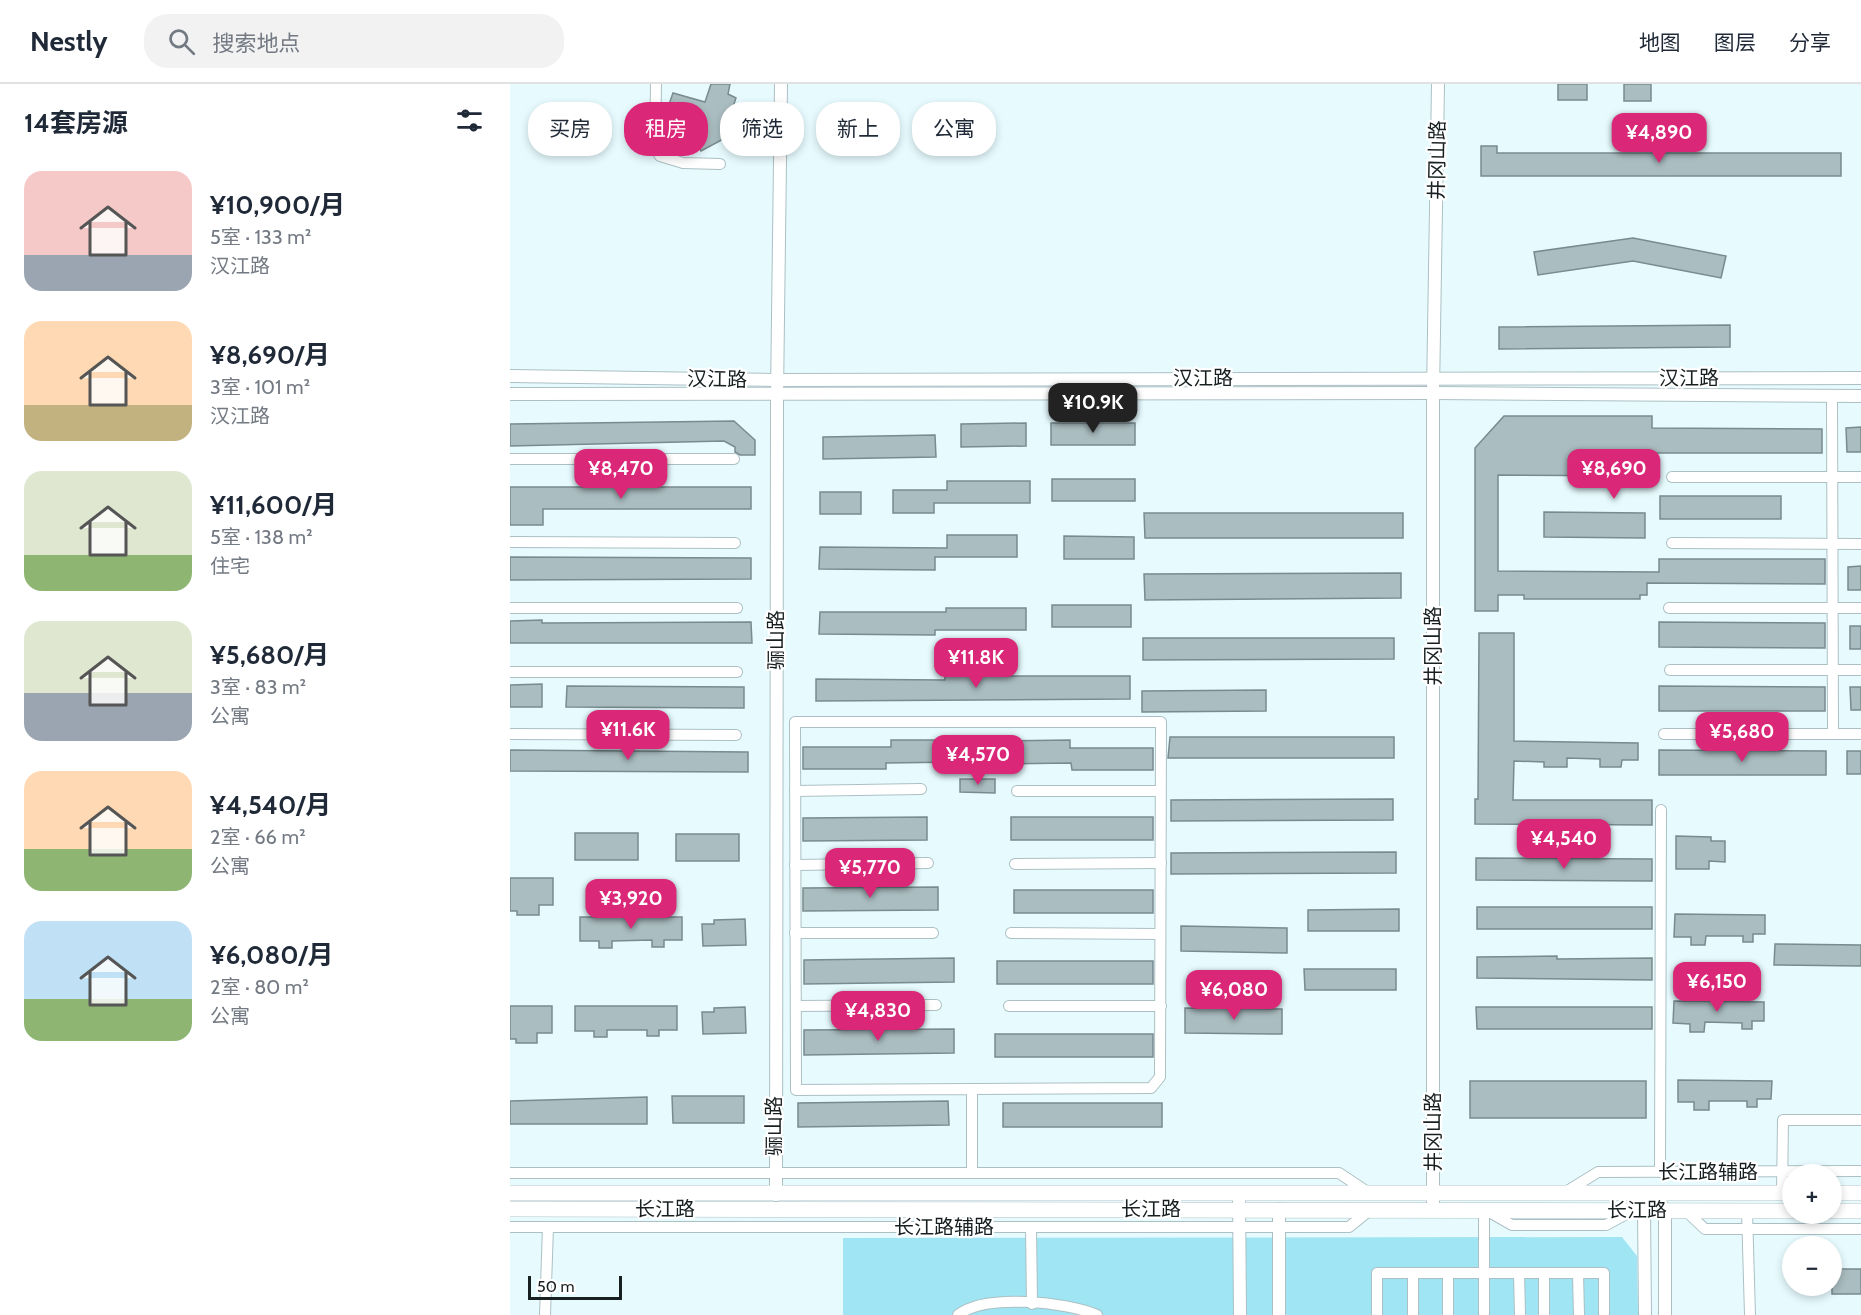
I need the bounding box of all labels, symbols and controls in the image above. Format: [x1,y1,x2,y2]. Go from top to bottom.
search box [144,14,564,68]
text: Nestly [30,24,108,58]
icon: search [165,25,198,58]
text: 搜索地点 [213,30,301,57]
text: 地图 [1639,30,1681,55]
text: 图层 [1714,30,1756,55]
text: 分享 [1789,30,1831,55]
chip: 买房 [528,102,612,156]
chip: 租房 [624,102,708,156]
chip: 筛选 [720,102,804,156]
chip: 新上 [816,102,900,156]
chip: 公寓 [912,102,996,156]
icon: filters [453,104,486,137]
text: 14套房源 [24,107,128,139]
pin: ¥4,890 [1610,113,1708,164]
street label: 井冈山路 [1424,120,1450,200]
text: ¥4,890 [1626,120,1692,144]
text: ¥10,900/月 [210,189,345,221]
icon: home [72,195,144,267]
text: 5室 · 133 m² [210,225,311,249]
text: 汉江路 [210,254,270,278]
text: ¥8,690/月 [210,339,330,371]
icon: home [72,345,144,417]
street label: 汉江路 [687,366,747,392]
street label: 汉江路 [1173,366,1233,390]
street label: 汉江路 [1659,366,1719,390]
text: 3室 · 101 m² [210,375,310,399]
pin: ¥10.9K [1044,383,1142,434]
text: ¥10.9K [1062,390,1124,414]
text: 汉江路 [210,404,270,428]
pin: ¥8,470 [572,449,670,500]
pin: ¥8,690 [1565,449,1663,500]
text: ¥8,470 [588,456,654,480]
text: ¥8,690 [1581,456,1647,480]
text: ¥11,600/月 [210,489,337,521]
icon: home [72,495,144,567]
text: 5室 · 138 m² [210,525,313,549]
text: 住宅 [210,554,250,578]
street label: 井冈山路 [1421,606,1445,686]
street label: 骊山路 [764,610,788,670]
pin: ¥11.8K [927,638,1025,689]
text: ¥5,680/月 [210,639,329,671]
icon: home [72,645,144,717]
text: ¥11.8K [948,645,1004,669]
text: 3室 · 83 m² [210,675,306,699]
text: 公寓 [210,704,250,728]
pin: ¥11.6K [579,710,677,761]
pin: ¥5,680 [1693,712,1791,763]
text: ¥11.6K [600,717,656,741]
text: ¥5,680 [1710,719,1774,743]
pin: ¥4,570 [929,735,1027,786]
text: ¥4,570 [946,742,1010,766]
text: ¥4,540/月 [210,789,331,821]
icon: home [72,795,144,867]
pin: ¥4,540 [1515,819,1613,870]
text: 2室 · 66 m² [210,825,306,849]
text: ¥4,540 [1531,826,1597,850]
pin: ¥5,770 [821,848,919,899]
text: 公寓 [210,854,250,878]
text: ¥5,770 [839,855,901,879]
pin: ¥3,920 [582,879,680,930]
text: ¥3,920 [599,886,663,910]
text: ¥6,080/月 [210,939,334,971]
icon: home [72,945,144,1017]
pin: ¥6,150 [1668,962,1766,1013]
text: ¥6,150 [1687,969,1747,993]
pin: ¥6,080 [1185,970,1283,1021]
text: 2室 · 80 m² [210,975,309,999]
text: ¥6,080 [1200,977,1268,1001]
pin: ¥4,830 [829,991,927,1042]
text: ¥4,830 [845,998,911,1022]
text: 公寓 [210,1004,250,1028]
street label: 井冈山路 [1421,1092,1445,1172]
street label: 骊山路 [762,1096,786,1156]
street label: 长江路辅路 [1658,1160,1758,1184]
map controls [1782,1164,1842,1296]
button: + [1782,1164,1842,1224]
street label: 长江路 [635,1197,695,1221]
street label: 长江路 [1121,1197,1181,1221]
street label: 长江路 [1607,1198,1667,1222]
street label: 长江路辅路 [894,1215,994,1239]
button: − [1782,1236,1842,1296]
scale bar [528,1273,622,1300]
text: 50 m [537,1277,574,1296]

